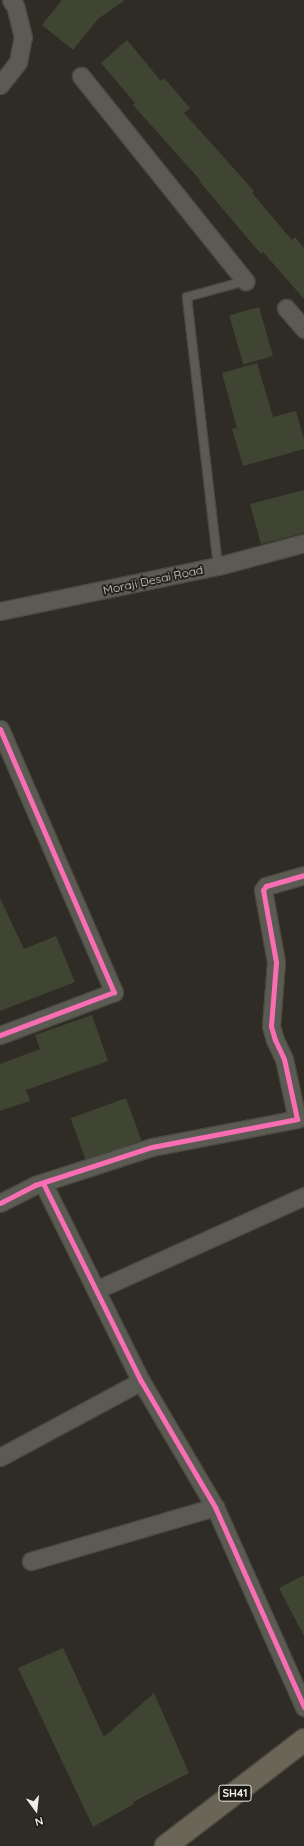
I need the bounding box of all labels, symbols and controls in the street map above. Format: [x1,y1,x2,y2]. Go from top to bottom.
street label: Moraji Desai Road [102,562,204,598]
road number: SH41 [218,1784,252,1802]
north arrow [16,1790,56,1830]
text: N [33,1814,45,1829]

